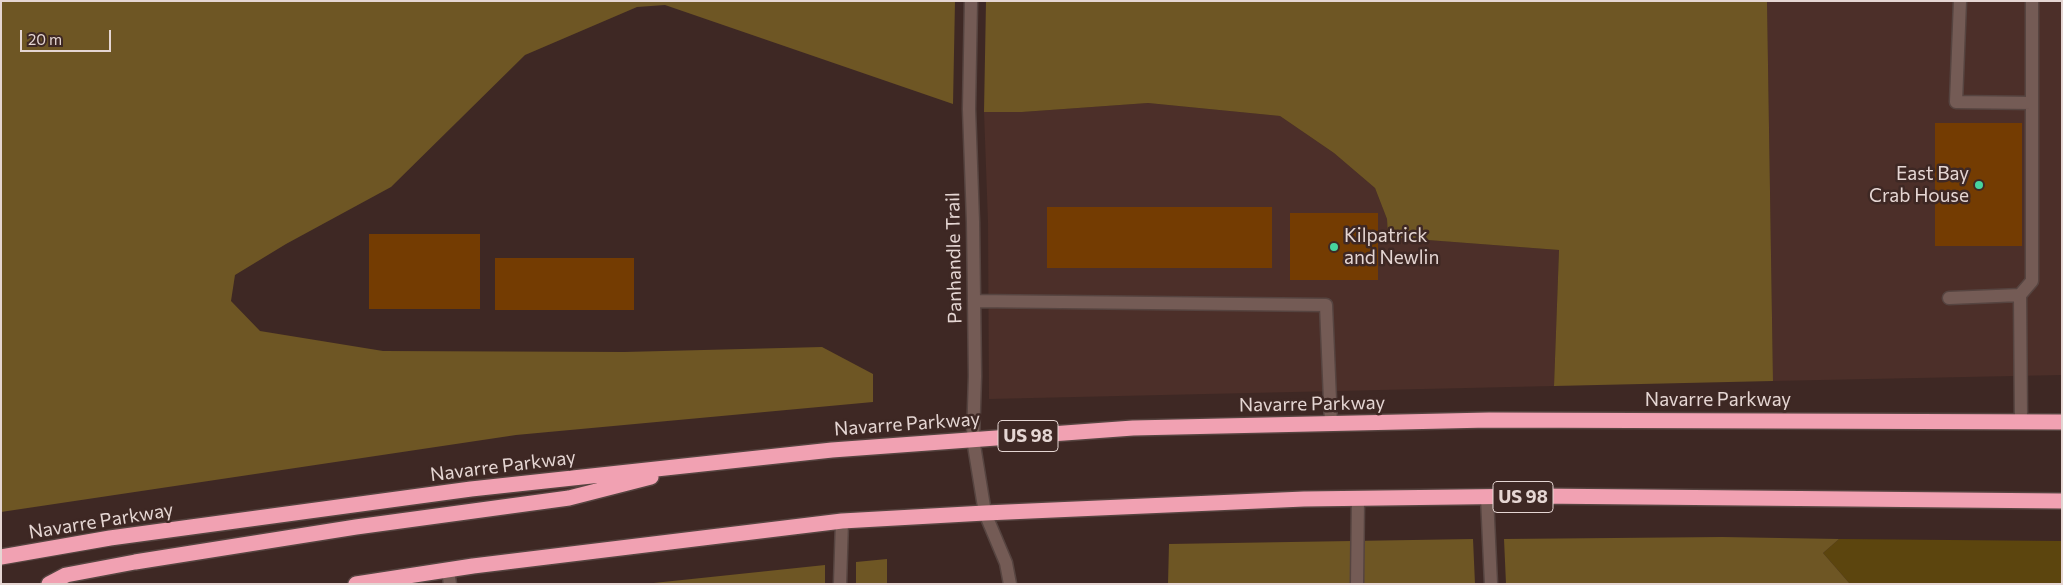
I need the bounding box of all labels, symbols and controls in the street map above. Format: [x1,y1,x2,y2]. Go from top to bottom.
scale bar [22,20,114,52]
text: 20 m [28,30,62,48]
place label: East Bay Crab House [1869,163,1969,207]
marker: East Bay Crab House [1973,179,1985,191]
street label: Panhandle Trail [941,192,967,324]
place label: Kilpatrick and Newlin [1344,225,1439,269]
marker: Kilpatrick and Newlin [1328,241,1340,253]
street label: Navarre Parkway [1645,389,1791,411]
street label: Navarre Parkway [1239,391,1385,417]
street label: Navarre Parkway [833,408,981,440]
road number: US 98 [998,421,1058,452]
street label: Navarre Parkway [429,446,577,486]
road number: US 98 [1493,482,1553,512]
street label: Navarre Parkway [27,498,175,544]

